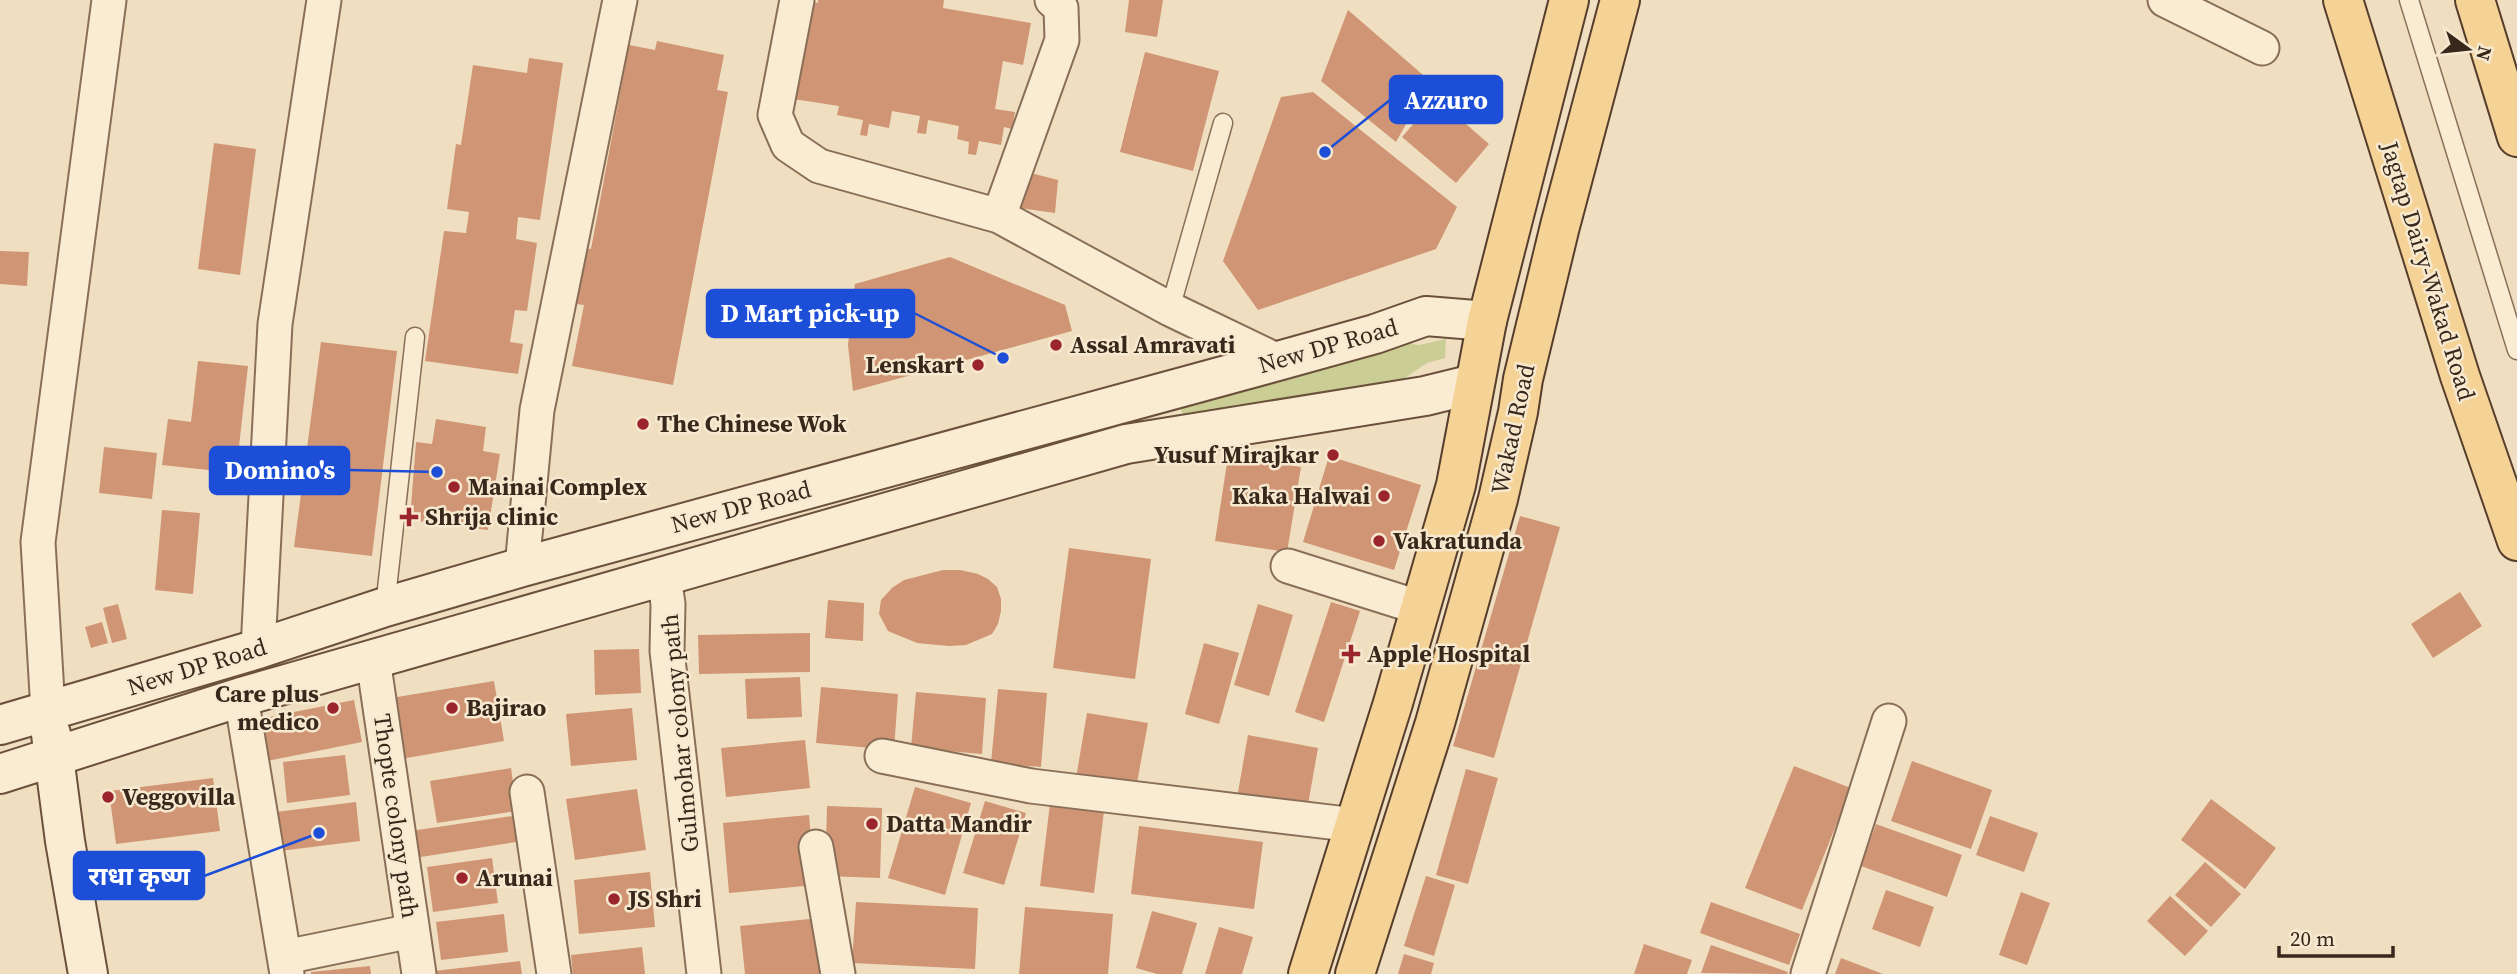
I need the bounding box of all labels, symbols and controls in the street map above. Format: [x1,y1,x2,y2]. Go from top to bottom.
north arrow [2433,14,2503,84]
text: N [2470,43,2499,64]
callout: Azzuro [1390,76,1502,123]
text: Azzuro [1404,82,1488,118]
street label: Jagtap Dairy-Wakad Road [2373,136,2484,405]
callout: D Mart pick-up [707,290,914,337]
text: D Mart pick-up [720,295,900,331]
street label: New DP Road [1254,310,1402,381]
place label: Assal Amravati [1070,328,1236,361]
marker: Assal Amravati [1048,337,1064,353]
place label: Lenskart [865,348,964,381]
marker: Lenskart [970,357,986,373]
street label: Wakad Road [1483,360,1543,497]
place label: The Chinese Wok [657,407,847,440]
marker: The Chinese Wok [635,416,651,432]
place label: Yusuf Mirajkar [1154,438,1320,471]
callout: Domino's [210,447,349,494]
marker: Yusuf Mirajkar [1325,447,1341,463]
text: Domino's [225,452,336,488]
place label: Mainai Complex [468,470,648,503]
street label: New DP Road [667,472,815,541]
marker: Mainai Complex [446,479,462,495]
place label: Kaka Halwai [1232,479,1370,512]
marker: Kaka Halwai [1376,488,1392,504]
place label: Shrija clinic [425,500,558,533]
marker: Shrija clinic [399,507,419,527]
place label: Vakratunda [1393,524,1522,557]
marker: Vakratunda [1371,533,1387,549]
street label: Gulmohar colony path [653,612,706,854]
street label: New DP Road [123,630,271,703]
place label: Apple Hospital [1367,637,1530,670]
marker: Apple Hospital [1341,644,1361,664]
place label: Care plus medico [215,677,319,738]
place label: Bajirao [466,691,546,724]
marker: Care plus medico [325,700,341,716]
marker: Bajirao [444,700,460,716]
street label: Thopte colony path [366,711,427,920]
place label: Veggovilla [122,780,236,813]
marker: Veggovilla [100,789,116,805]
place label: Datta Mandir [886,807,1033,840]
marker: Datta Mandir [864,816,880,832]
callout: राधा कृष्ण [74,852,204,899]
text: राधा कृष्ण [88,858,191,894]
place label: Arunai [476,861,553,894]
marker: Arunai [454,870,470,886]
place label: JS Shri [626,882,702,915]
marker: JS Shri [606,891,622,907]
scale bar [2279,914,2393,958]
text: 20 m [2290,924,2335,953]

